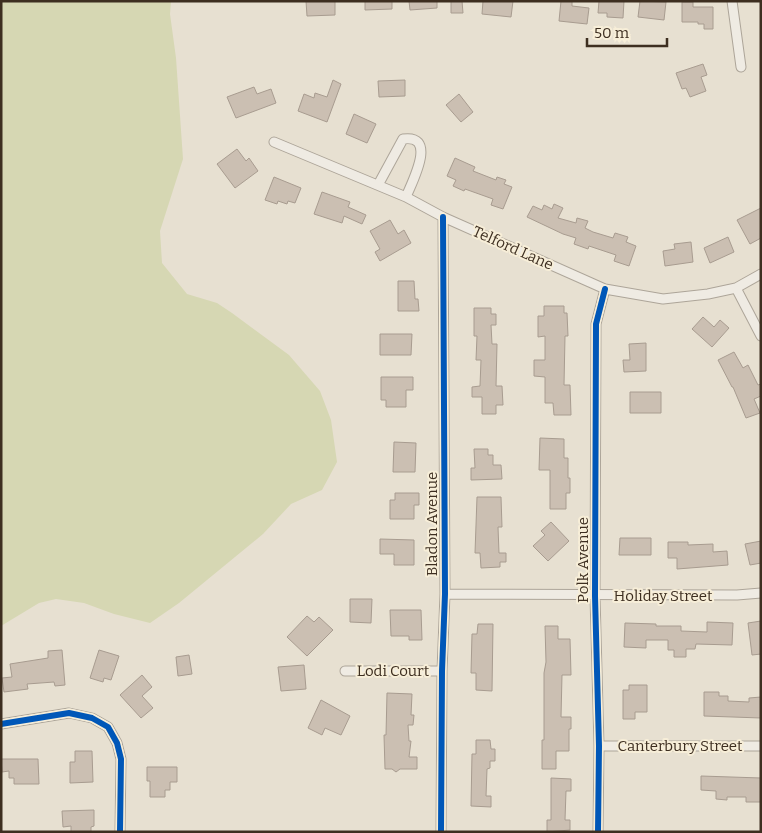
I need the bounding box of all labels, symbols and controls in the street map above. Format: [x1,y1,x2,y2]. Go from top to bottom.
scale bar [587,15,667,47]
text: 50 m [594,24,630,42]
street label: Telford Lane [470,222,556,274]
street label: Bladon Avenue [423,472,441,576]
street label: Polk Avenue [574,517,592,603]
street label: Holiday Street [614,587,713,605]
street label: Lodi Court [357,662,430,680]
street label: Canterbury Street [618,737,743,755]

